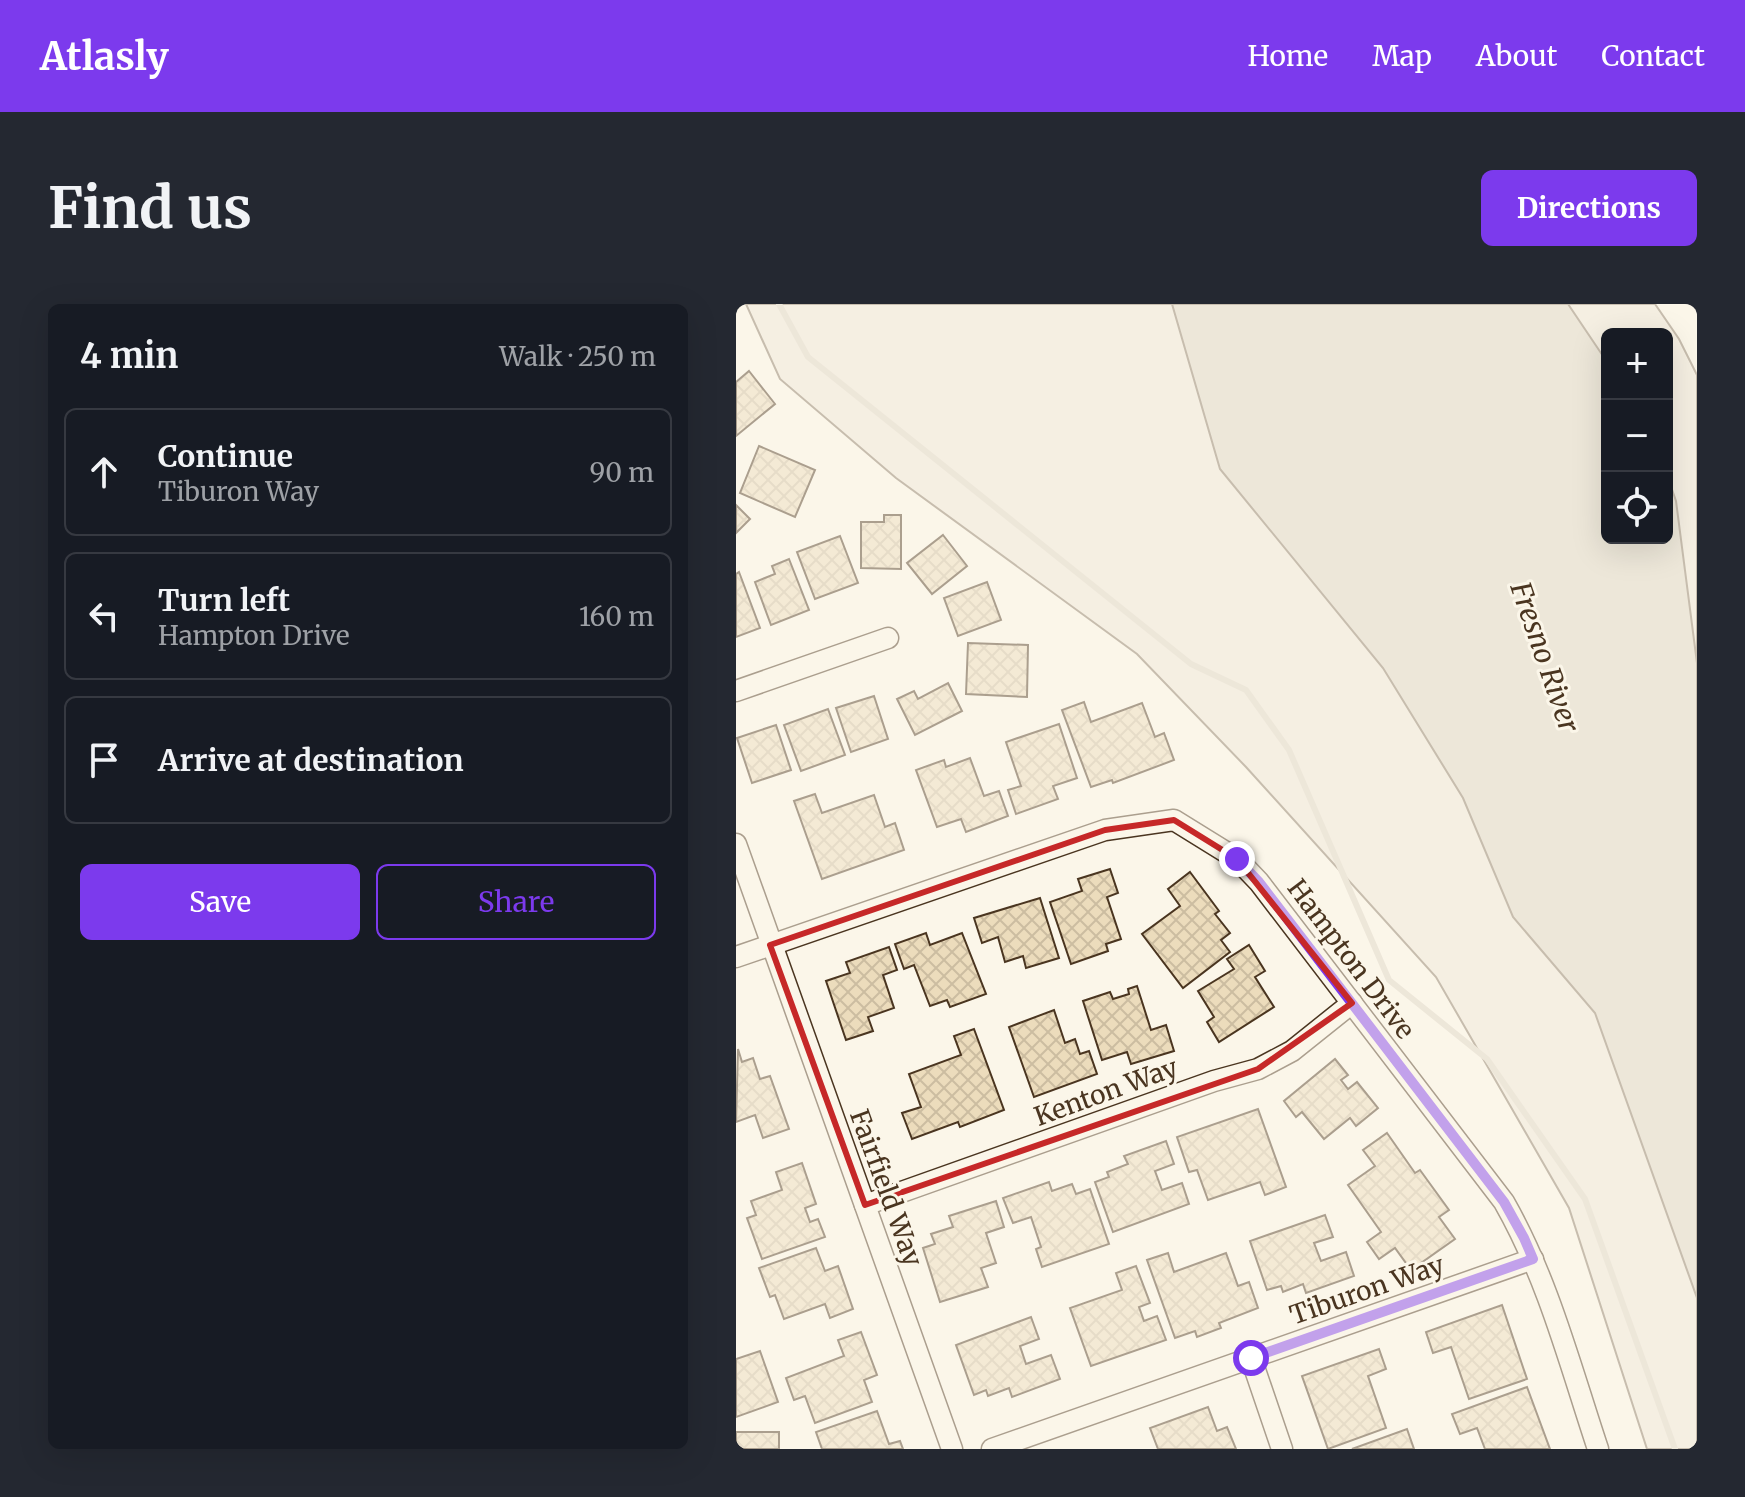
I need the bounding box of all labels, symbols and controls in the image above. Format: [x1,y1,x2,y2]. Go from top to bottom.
text: Atlasly [40,33,169,80]
text: Home [1247,38,1328,74]
text: Map [1372,38,1432,74]
text: About [1476,38,1557,74]
text: Contact [1601,38,1705,74]
button: Directions [1481,170,1697,246]
text: Find us [48,173,252,243]
map controls [1601,328,1673,544]
button: + [1601,328,1673,400]
text: 4 min [80,335,178,377]
text: Walk · 250 m [499,340,656,373]
button: − [1601,400,1673,472]
text: Continue [158,437,293,475]
icon: ahead [82,450,126,494]
text: 90 m [590,456,654,489]
button: locate [1601,472,1673,544]
text: Tiburon Way [158,475,319,508]
water label: Fresno River [1502,576,1588,738]
text: Turn left [158,581,290,619]
icon: left [82,594,126,638]
text: 160 m [579,600,654,633]
text: Hampton Drive [158,619,350,652]
icon: arrive [82,738,126,782]
text: Arrive at destination [158,741,464,779]
route end [1219,841,1255,877]
button: Save [80,864,360,940]
button: Share [376,864,656,940]
street label: Hampton Drive [1281,872,1422,1045]
street label: Kenton Way [1030,1050,1183,1133]
street label: Fairfield Way [843,1105,930,1271]
street label: Tiburon Way [1285,1247,1449,1331]
route start [1233,1340,1269,1376]

